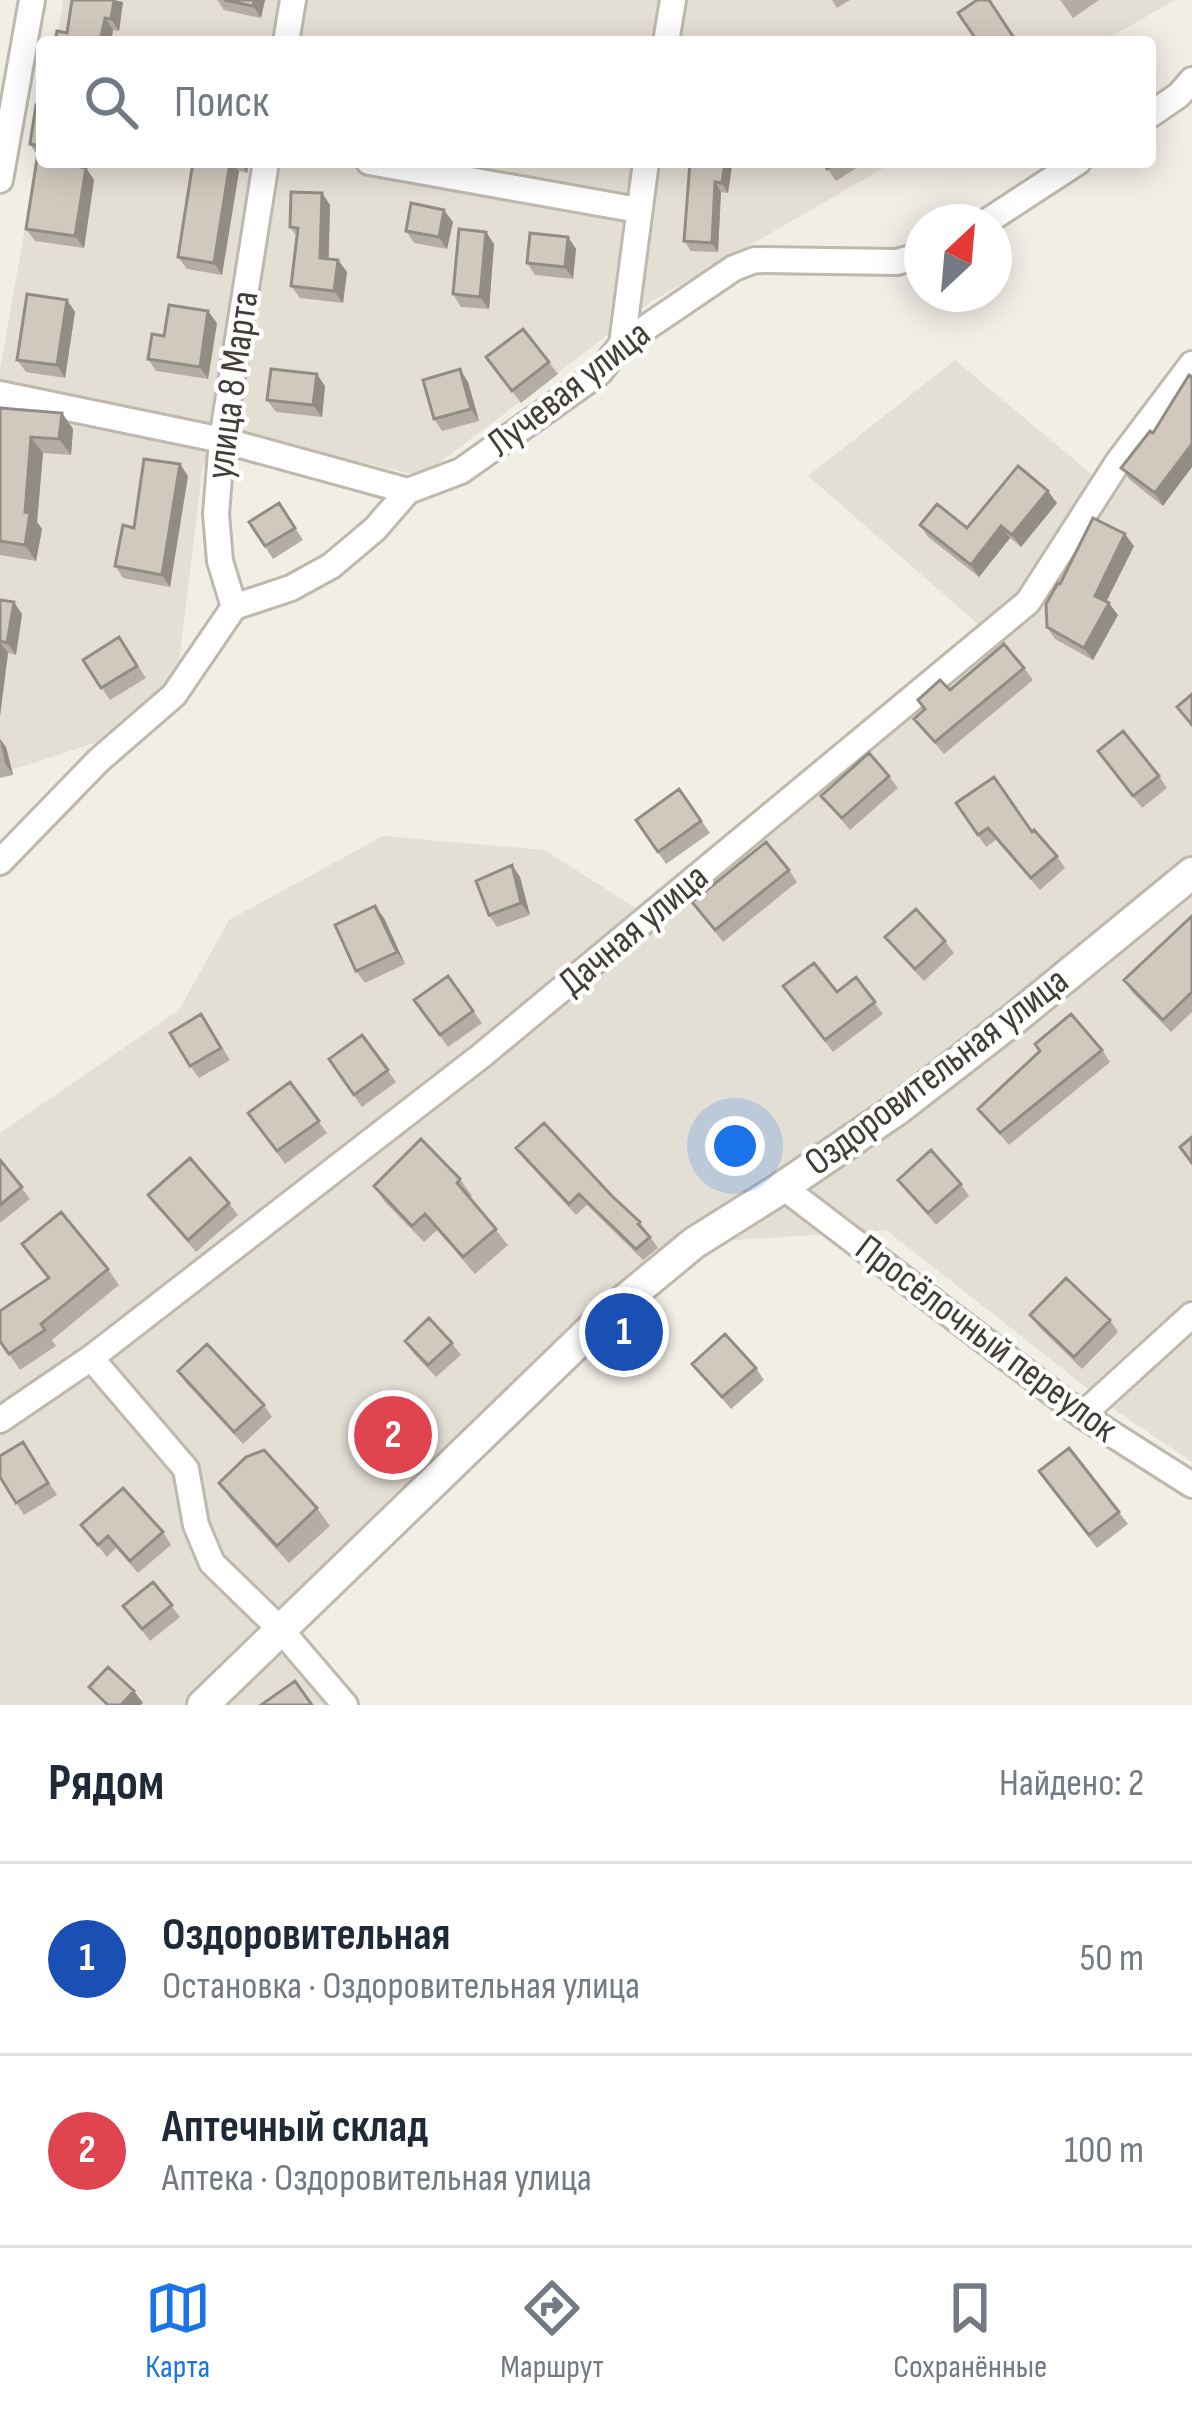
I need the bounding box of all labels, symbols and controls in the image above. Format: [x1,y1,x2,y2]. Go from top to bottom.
search box [36,36,1156,168]
icon: search [78,69,144,135]
text: Поиск [174,75,269,130]
north arrow [904,204,1012,312]
street label: улица 8 Марта [197,288,269,482]
street label: Лучевая улица [478,311,660,467]
street label: Дачная улица [550,854,718,1006]
street label: Оздоровительная улица [796,958,1078,1186]
your location [705,1116,765,1176]
street label: Просёлочный переулок [846,1225,1126,1453]
pin: 1 [585,1287,663,1377]
pin: 2 [354,1390,432,1480]
text: Рядом [48,1753,164,1814]
text: Найдено: 2 [999,1760,1144,1807]
text: Оздоровительная [162,1908,450,1963]
text: 1 [79,1935,95,1982]
text: 50 m [1080,1935,1144,1982]
text: Остановка · Оздоровительная улица [162,1963,640,2010]
text: Аптечный склад [162,2100,428,2155]
text: 2 [78,2127,96,2174]
text: 100 m [1064,2127,1144,2174]
text: Аптека · Оздоровительная улица [162,2155,592,2202]
tab: Карта [145,2275,211,2387]
tab: Маршрут [500,2275,604,2387]
tab: Сохранённые [893,2275,1047,2387]

